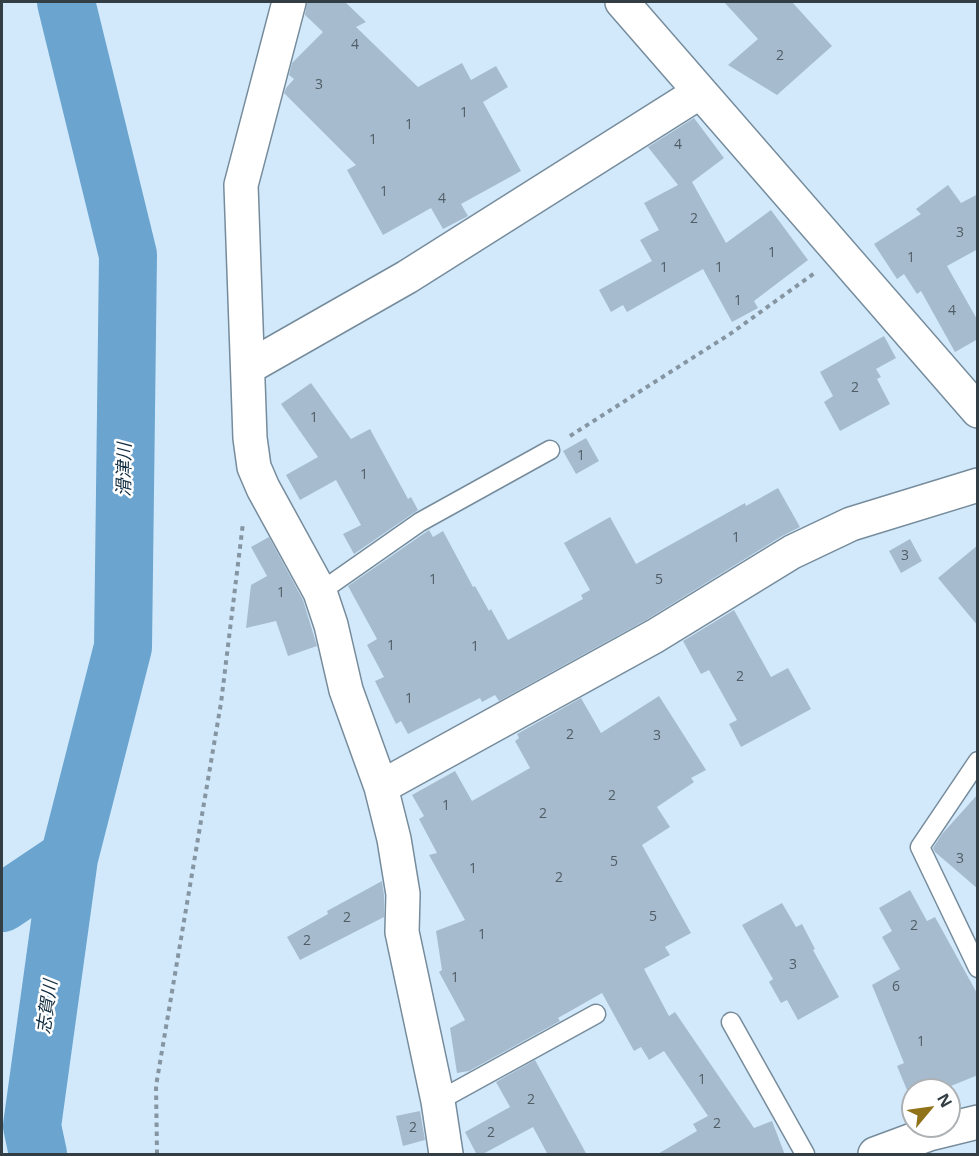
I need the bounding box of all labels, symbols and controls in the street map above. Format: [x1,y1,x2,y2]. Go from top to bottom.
house number: 4 [351,37,359,53]
house number: 2 [776,48,784,64]
house number: 3 [315,77,323,93]
house number: 1 [460,105,468,121]
house number: 1 [405,117,413,133]
house number: 1 [369,132,377,148]
house number: 4 [674,137,682,153]
house number: 1 [380,184,388,200]
house number: 4 [438,191,446,207]
house number: 2 [690,211,698,227]
house number: 3 [956,225,964,241]
house number: 1 [768,245,776,261]
house number: 1 [907,250,915,266]
house number: 1 [660,260,668,276]
house number: 1 [715,260,723,276]
house number: 1 [734,293,742,309]
house number: 4 [948,303,956,319]
house number: 2 [851,380,859,396]
house number: 1 [310,410,318,426]
water label: 滑津川 [114,443,136,497]
house number: 1 [577,448,585,464]
house number: 1 [360,467,368,483]
house number: 1 [732,530,740,546]
house number: 3 [901,548,909,564]
house number: 1 [429,572,437,588]
house number: 5 [655,572,663,588]
house number: 1 [277,585,285,601]
house number: 1 [387,638,395,654]
house number: 1 [471,639,479,655]
house number: 2 [736,669,744,685]
house number: 1 [405,691,413,707]
house number: 2 [566,727,574,743]
house number: 3 [653,728,661,744]
house number: 2 [608,788,616,804]
house number: 1 [442,798,450,814]
house number: 2 [539,806,547,822]
house number: 3 [956,851,964,867]
house number: 5 [610,854,618,870]
house number: 1 [469,861,477,877]
house number: 2 [555,870,563,886]
house number: 5 [649,909,657,925]
house number: 2 [343,910,351,926]
house number: 2 [910,918,918,934]
house number: 1 [478,927,486,943]
house number: 2 [303,933,311,949]
house number: 3 [789,957,797,973]
house number: 1 [451,970,459,986]
water label: 志賀川 [34,979,62,1035]
house number: 6 [892,979,900,995]
house number: 1 [917,1034,925,1050]
house number: 1 [698,1072,706,1088]
north arrow [901,1078,961,1138]
text: N [932,1089,958,1111]
house number: 2 [527,1092,535,1108]
house number: 2 [713,1116,721,1132]
house number: 2 [409,1120,417,1136]
house number: 2 [487,1125,495,1141]

